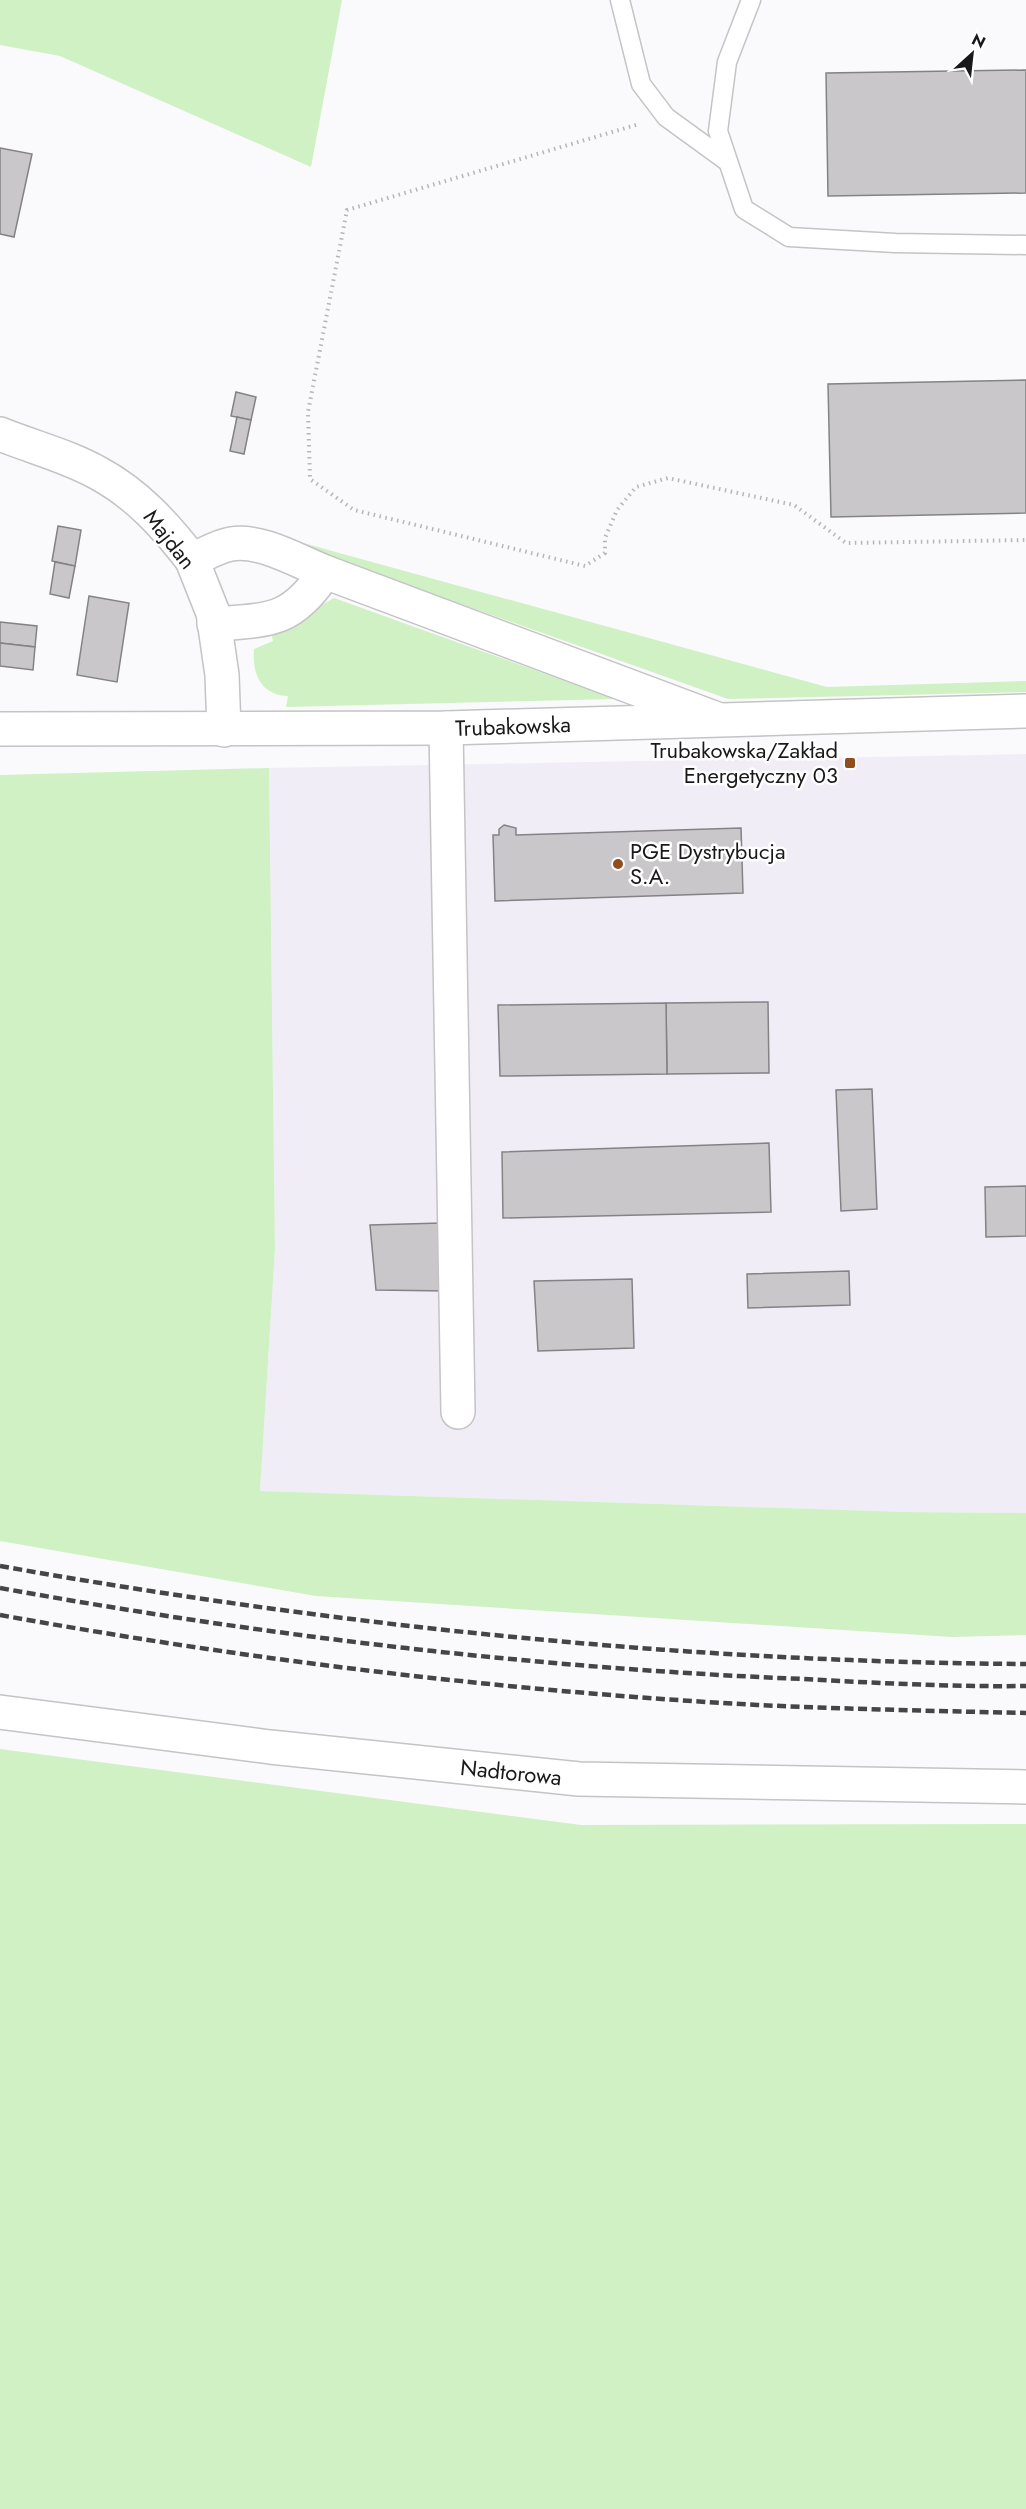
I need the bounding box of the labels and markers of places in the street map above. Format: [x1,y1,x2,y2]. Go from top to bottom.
place label: Trubakowska/Zakład Energetyczny 03 [650,734,838,791]
marker: Trubakowska/Zakład Energetyczny 03 [843,756,857,770]
place label: PGE Dystrybucja S.A. [630,835,786,892]
marker: PGE Dystrybucja S.A. [611,857,625,871]

